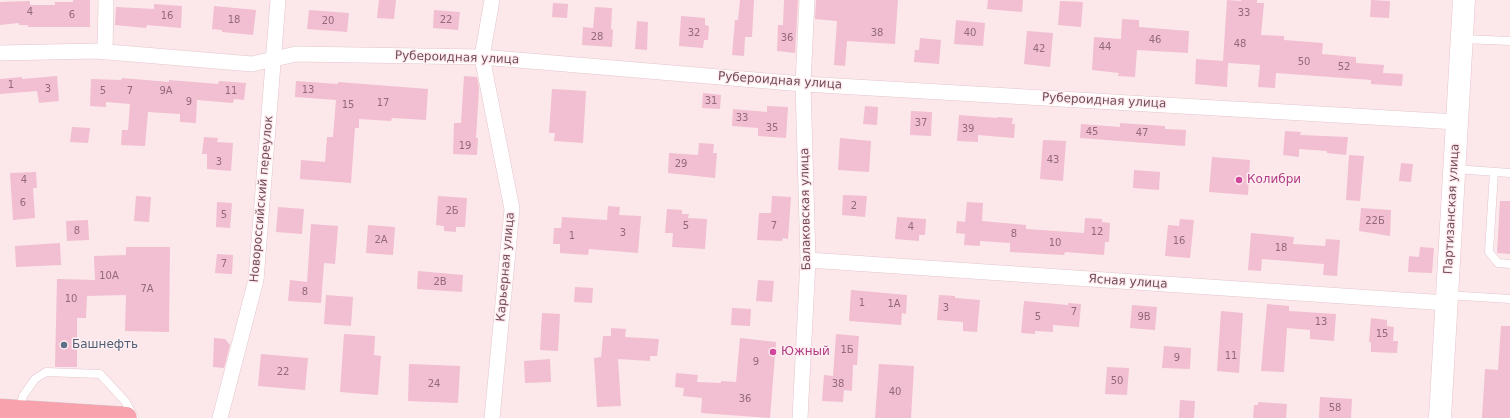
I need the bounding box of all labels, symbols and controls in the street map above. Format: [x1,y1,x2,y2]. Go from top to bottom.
house number: 4 [27,6,33,18]
house number: 33 [1238,7,1250,19]
house number: 6 [69,9,75,21]
house number: 16 [161,10,173,22]
house number: 18 [228,14,240,26]
house number: 22 [440,14,452,26]
house number: 20 [322,15,334,27]
house number: 32 [688,27,700,39]
house number: 38 [871,27,883,39]
house number: 40 [964,27,976,39]
house number: 28 [591,31,603,43]
house number: 36 [781,32,793,44]
house number: 46 [1149,34,1161,46]
house number: 48 [1234,38,1246,50]
house number: 44 [1099,41,1111,53]
house number: 42 [1033,43,1045,55]
street label: Рубероидная улица [395,49,519,67]
house number: 50 [1298,56,1310,68]
house number: 52 [1338,61,1350,73]
street label: Рубероидная улица [717,69,843,93]
house number: 1 [8,79,14,91]
house number: 3 [45,83,51,95]
house number: 13 [302,84,314,96]
house number: 5 [100,85,106,97]
house number: 7 [127,85,133,97]
house number: 9А [159,85,173,97]
house number: 11 [225,85,237,97]
street label: Рубероидная улица [1041,91,1167,111]
house number: 31 [705,95,717,107]
house number: 9 [186,96,192,108]
house number: 17 [377,97,389,109]
house number: 15 [342,99,354,111]
house number: 33 [736,112,748,124]
street label: Новороссийский переулок [248,115,276,283]
house number: 37 [915,117,927,129]
house number: 35 [766,122,778,134]
house number: 39 [962,123,974,135]
house number: 45 [1086,126,1098,138]
house number: 47 [1136,127,1148,139]
house number: 19 [459,140,471,152]
street label: Партизанская улица [1441,143,1463,275]
street label: Балаковская улица [798,148,814,270]
house number: 43 [1047,154,1059,166]
house number: 3 [216,156,222,168]
house number: 29 [675,158,687,170]
place label: Колибри [1247,173,1301,187]
house number: 4 [21,174,27,186]
marker: Колибри [1234,175,1244,185]
house number: 6 [20,197,26,209]
house number: 2 [851,200,857,212]
house number: 2Б [445,205,459,217]
house number: 5 [221,209,227,221]
street label: Карьерная улица [494,212,518,322]
house number: 22Б [1365,215,1385,227]
house number: 5 [683,220,689,232]
house number: 7 [771,220,777,232]
house number: 4 [908,221,914,233]
house number: 8 [74,225,80,237]
house number: 12 [1091,226,1103,238]
house number: 3 [620,227,626,239]
house number: 8 [1011,228,1017,240]
house number: 1 [569,230,575,242]
house number: 2А [374,234,388,246]
house number: 16 [1173,235,1185,247]
house number: 10 [1049,237,1061,249]
house number: 18 [1275,242,1287,254]
house number: 7 [221,258,227,270]
house number: 10А [99,270,119,282]
street label: Ясная улица [1088,272,1168,292]
house number: 2В [433,276,447,288]
house number: 7А [140,283,154,295]
house number: 8 [302,286,308,298]
house number: 10 [65,293,77,305]
house number: 1 [859,297,865,309]
house number: 1А [887,298,901,310]
house number: 3 [943,302,949,314]
house number: 7 [1071,306,1077,318]
house number: 5 [1035,311,1041,323]
house number: 9В [1137,311,1151,323]
house number: 13 [1315,316,1327,328]
house number: 15 [1376,328,1388,340]
place label: Башнефть [72,338,138,352]
marker: Башнефть [59,340,69,350]
house number: 1Б [840,344,854,356]
place label: Южный [781,345,830,359]
marker: Южный [768,347,778,357]
house number: 11 [1225,350,1237,362]
house number: 9 [1174,352,1180,364]
house number: 9 [753,356,759,368]
house number: 22 [277,366,289,378]
house number: 50 [1111,375,1123,387]
house number: 24 [428,378,440,390]
house number: 38 [832,378,844,390]
house number: 40 [889,386,901,398]
house number: 36 [739,393,751,405]
house number: 58 [1329,402,1341,414]

